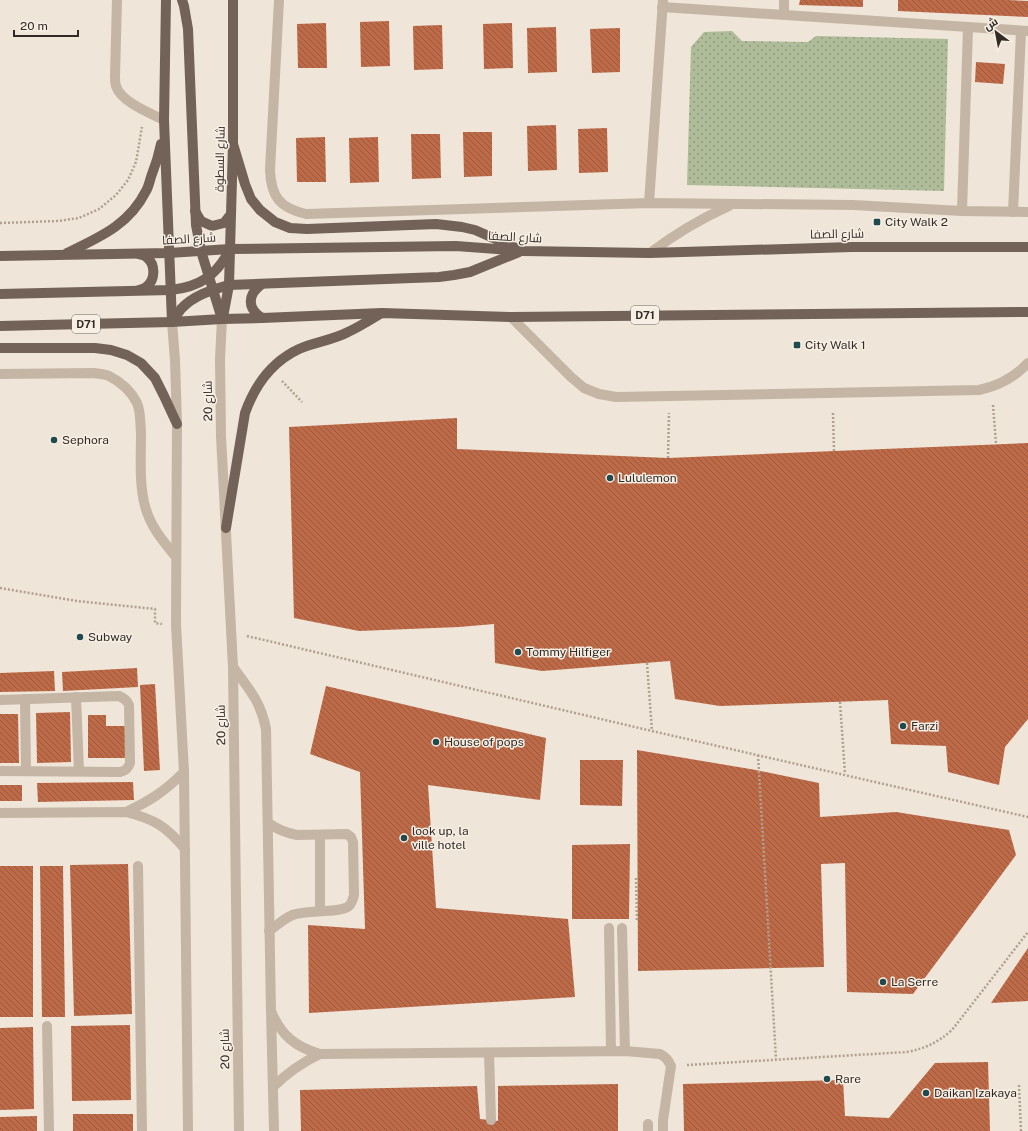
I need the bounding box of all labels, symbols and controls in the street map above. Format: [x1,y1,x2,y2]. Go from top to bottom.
scale bar [14,12,78,38]
north arrow [976,12,1016,52]
text: ش [982,15,1000,33]
text: 20 m [20,19,48,33]
street label: شارع السطوة [212,126,229,192]
place label: City Walk 2 [885,215,948,229]
marker: City Walk 2 [872,217,882,227]
street label: شارع الصفا [810,227,864,242]
street label: شارع الصفا [488,229,542,246]
street label: شارع الصفا [162,231,217,248]
road number: D71 [631,306,659,324]
road number: D71 [72,315,100,333]
place label: City Walk 1 [805,338,866,352]
marker: City Walk 1 [792,340,802,350]
street label: شارع 20 [201,380,216,421]
place label: Sephora [62,433,109,447]
marker: Sephora [49,435,59,445]
place label: Lululemon [618,471,677,485]
marker: Lululemon [605,473,615,483]
place label: Subway [88,630,133,644]
marker: Subway [75,632,85,642]
place label: Tommy Hilfiger [526,645,611,659]
marker: Tommy Hilfiger [513,647,523,657]
street label: شارع 20 [214,704,229,745]
place label: Farzi [911,719,938,733]
marker: Farzi [898,721,908,731]
place label: House of pops [444,735,524,749]
marker: House of pops [431,737,441,747]
place label: look up, la ville hotel [412,824,469,852]
marker: look up, la ville hotel [399,833,409,843]
place label: La Serre [891,975,938,989]
marker: La Serre [878,977,888,987]
street label: شارع 20 [218,1028,233,1069]
place label: Rare [835,1072,861,1086]
marker: Rare [822,1074,832,1084]
place label: Daikan Izakaya [934,1086,1017,1100]
marker: Daikan Izakaya [921,1088,931,1098]

